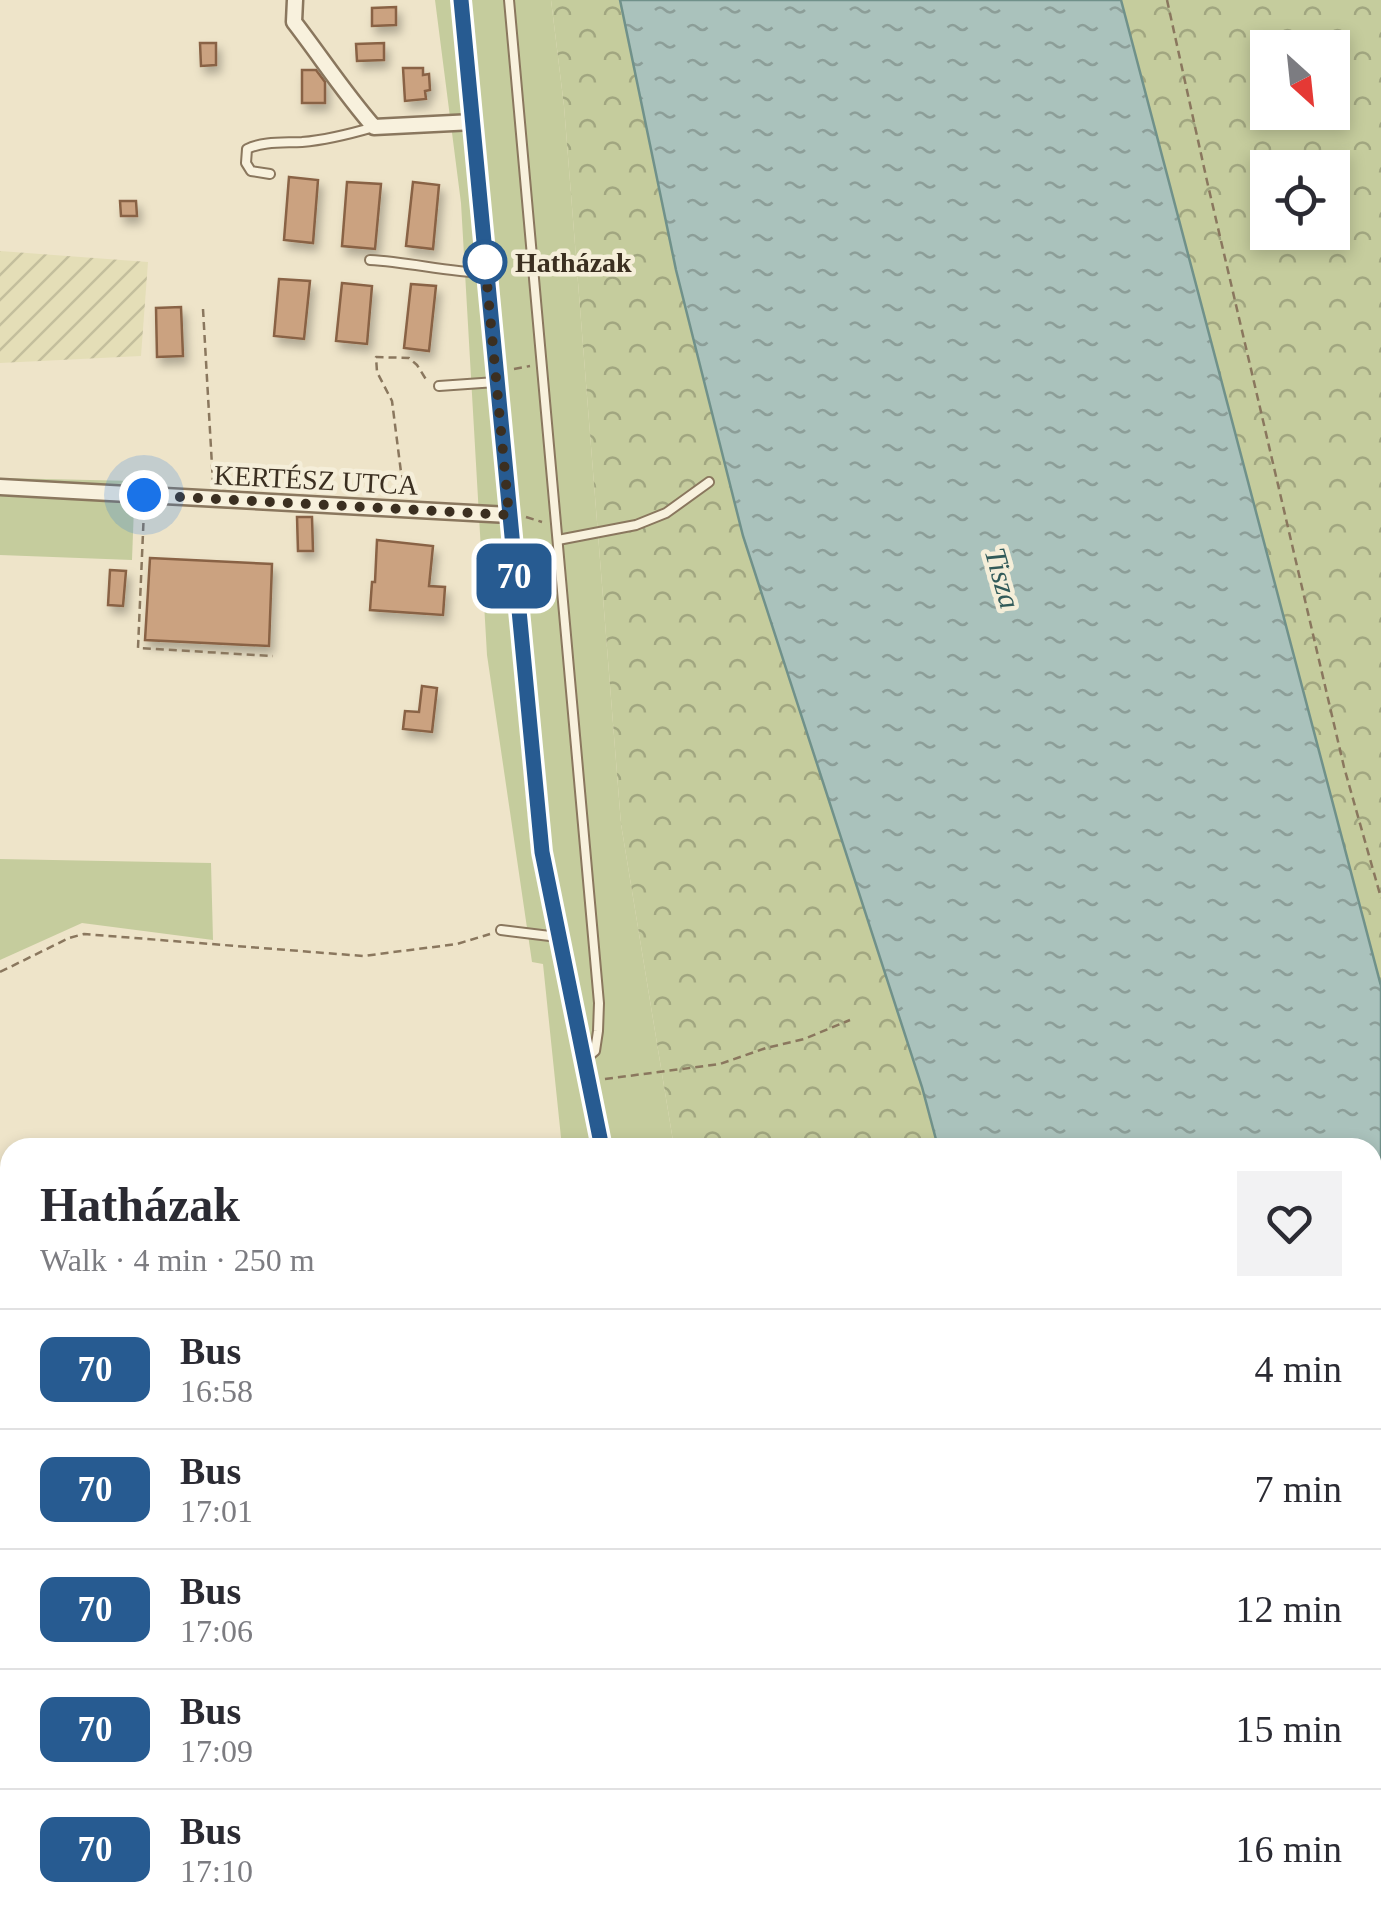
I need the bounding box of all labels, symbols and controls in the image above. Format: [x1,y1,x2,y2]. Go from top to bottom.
north arrow [1250,30,1350,130]
map controls [1250,30,1350,250]
button: locate [1250,150,1350,250]
marker: Hatházak [464,241,506,283]
place label: Hatházak [515,247,632,278]
street label: KERTÉSZ UTCA [213,459,420,501]
your location [119,470,169,520]
line badge: 70 [469,544,559,608]
water label: Tisza [979,544,1027,612]
text: 70 [497,557,532,596]
button: heart [1237,1171,1342,1276]
text: Hatházak [40,1178,240,1231]
text: Walk · 4 min · 250 m [40,1242,315,1278]
text: Bus [180,1330,241,1372]
text: 4 min [1254,1348,1342,1390]
text: 70 [78,1350,113,1389]
text: 16:58 [180,1373,253,1409]
text: Bus [180,1450,241,1492]
text: 7 min [1254,1468,1342,1510]
text: 70 [78,1470,113,1509]
text: 17:01 [180,1493,253,1529]
text: Bus [180,1570,241,1612]
text: 12 min [1235,1588,1342,1630]
text: 70 [78,1590,113,1629]
text: 17:06 [180,1613,253,1649]
text: Bus [180,1690,241,1732]
text: 15 min [1235,1708,1342,1750]
text: 70 [78,1710,113,1749]
text: 17:09 [180,1733,253,1769]
text: Bus [180,1810,241,1852]
text: 16 min [1235,1828,1342,1870]
text: 70 [78,1830,113,1869]
text: 17:10 [180,1853,253,1889]

